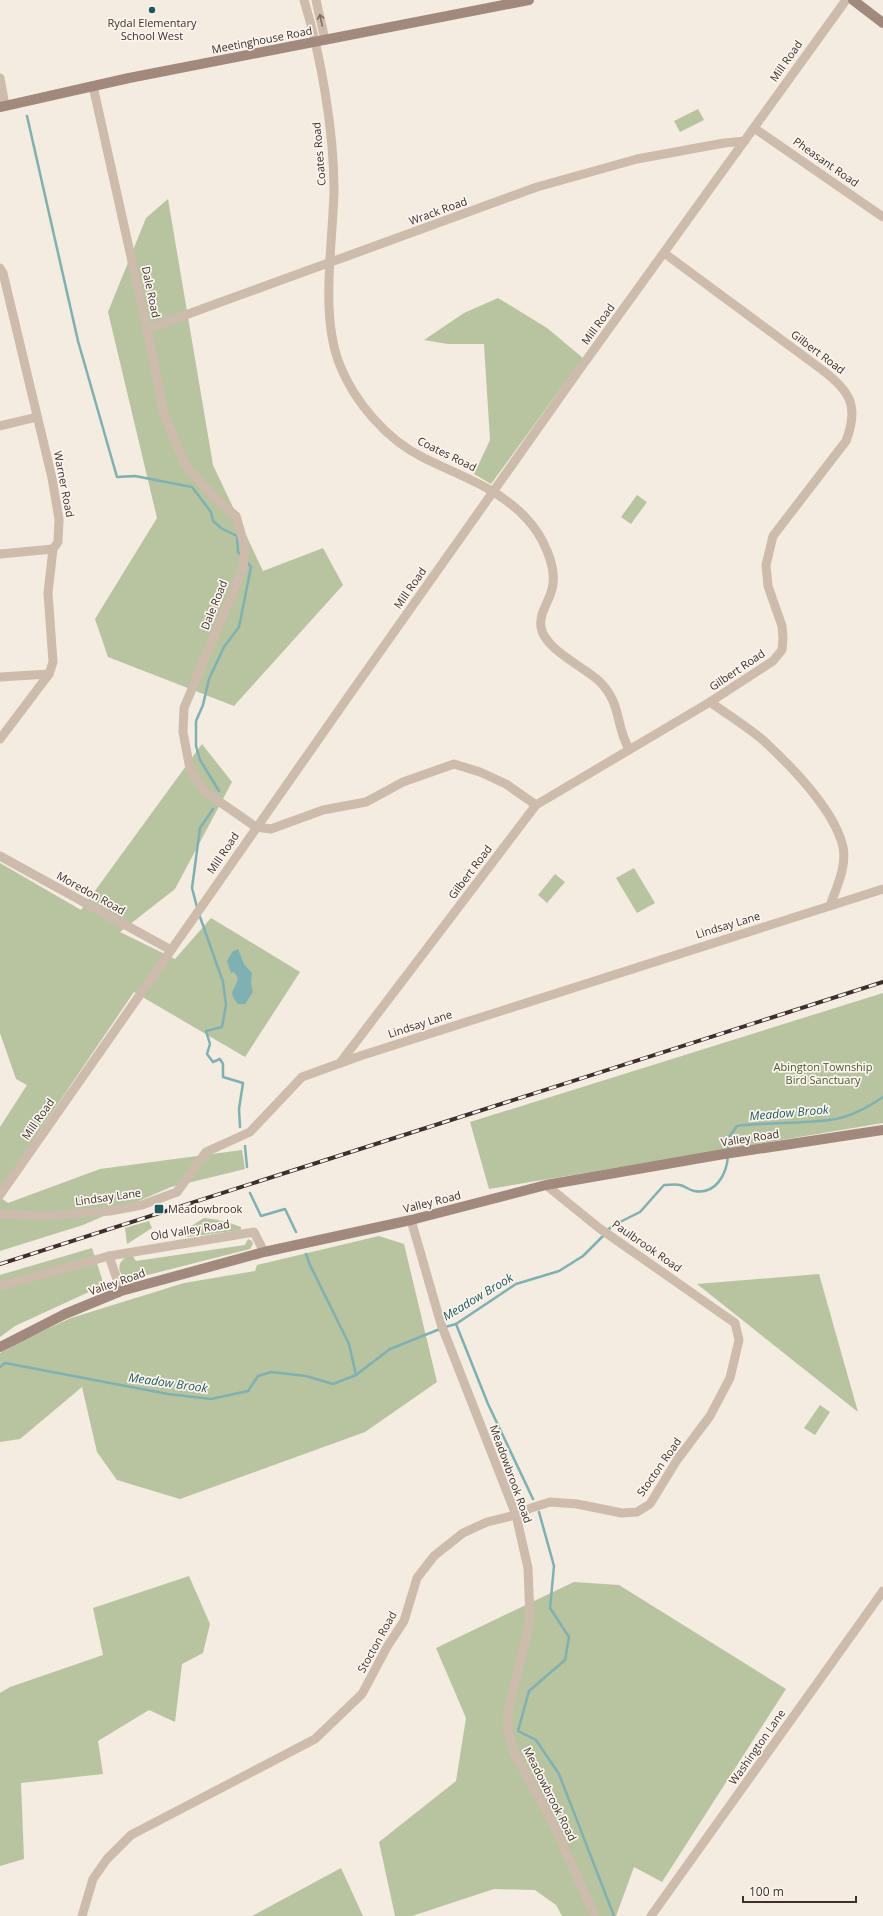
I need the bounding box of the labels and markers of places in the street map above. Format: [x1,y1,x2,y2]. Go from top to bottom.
marker: Rydal Elementary School West [147,5,157,15]
place label: Rydal Elementary School West [108,15,197,43]
place label: Meadowbrook [168,1201,243,1216]
marker: Meadowbrook [153,1203,165,1215]

